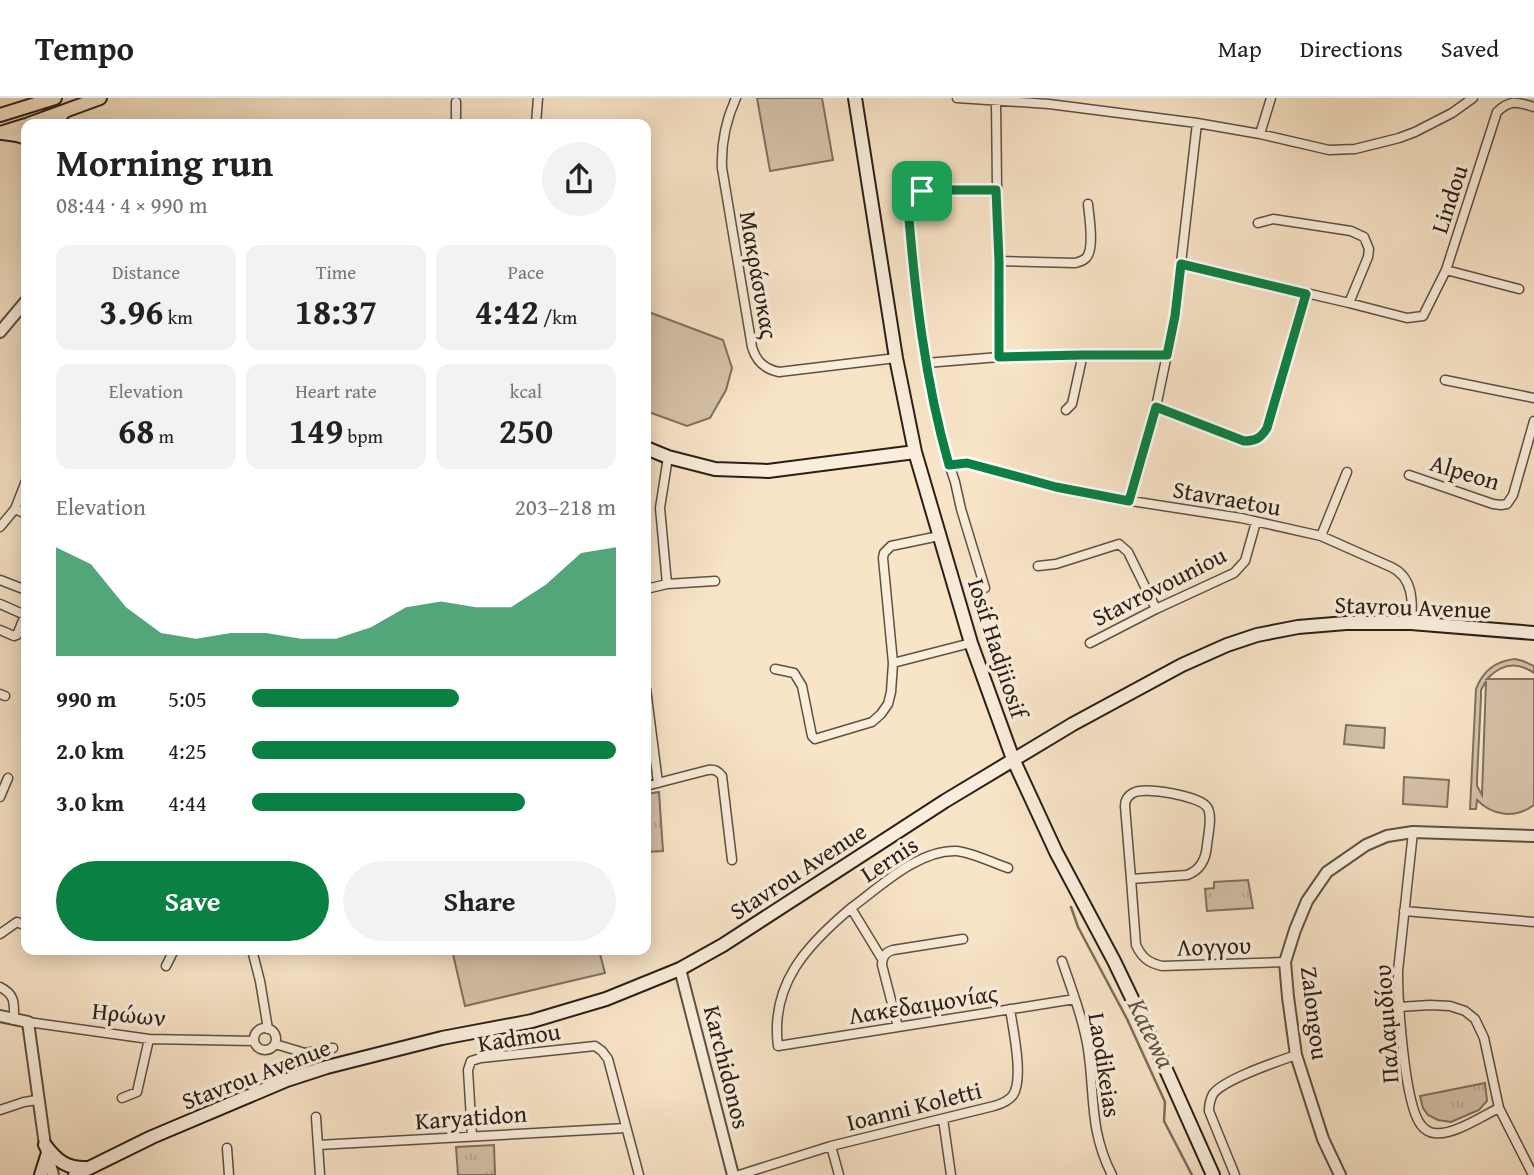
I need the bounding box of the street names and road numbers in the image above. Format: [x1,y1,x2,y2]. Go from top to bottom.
street label: Lindou [1422,160,1476,238]
street label: Μακράσυκας [731,208,787,342]
street label: Alpeon [1426,445,1505,499]
street label: Stavraetou [1170,471,1284,525]
street label: Stavrovouniou [1086,537,1232,635]
street label: Iosif Hadjiiosif [959,574,1038,725]
street label: Stavrou Avenue [1334,587,1492,627]
street label: Stavrou Avenue [723,814,873,928]
street label: Lernis [853,827,925,891]
street label: Λογγου [1176,927,1252,965]
street label: Παλαμιδίου [1364,963,1408,1085]
street label: Zalongou [1292,964,1338,1062]
street label: Λακεδαιμονίας [846,975,1000,1033]
street label: Ηρώων [90,993,168,1035]
street label: Karchidonos [695,1002,759,1132]
street label: Laodikeias [1079,1010,1131,1120]
street label: Kadmou [475,1013,563,1061]
street label: Stavrou Avenue [176,1030,336,1118]
street label: Ioanni Koletti [843,1072,985,1140]
street label: Karyatidon [414,1096,529,1138]

